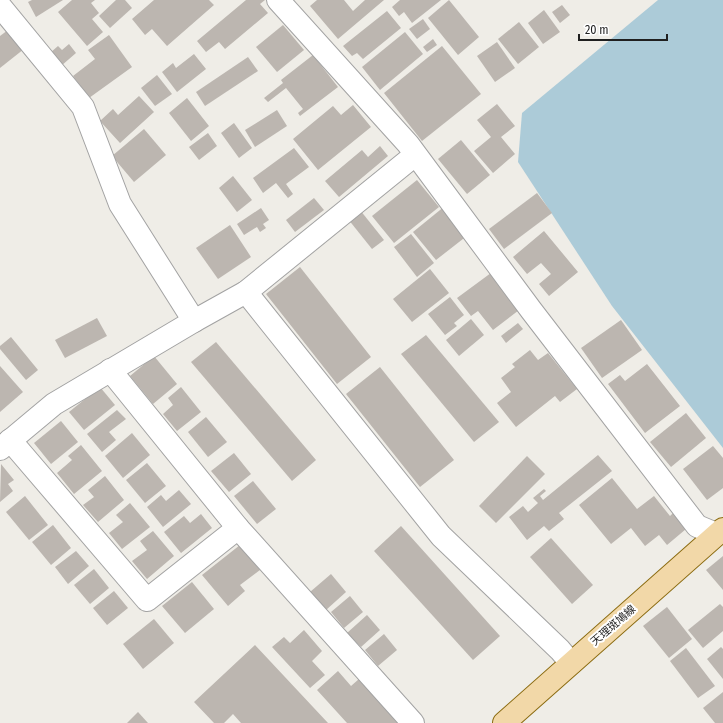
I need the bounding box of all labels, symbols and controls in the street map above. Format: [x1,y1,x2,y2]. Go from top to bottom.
scale bar [579,16,667,42]
text: 20 m [585,23,609,37]
street label: 天理斑鳩線 [588,602,638,648]

